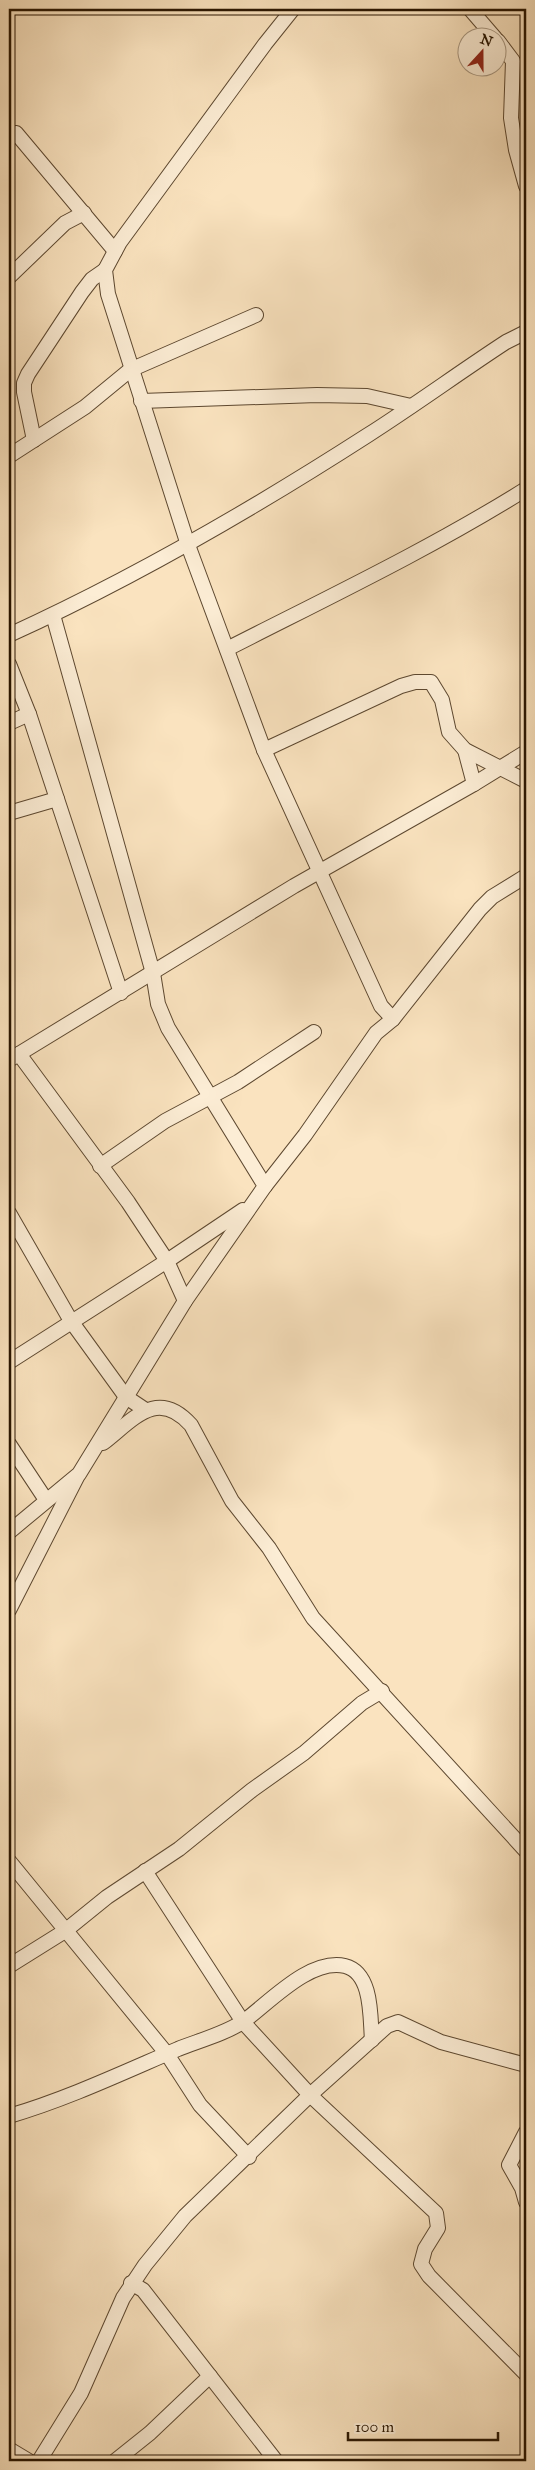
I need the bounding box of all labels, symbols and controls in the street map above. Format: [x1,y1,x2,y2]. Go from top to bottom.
north arrow [458,28,508,78]
text: N [478,30,495,50]
scale bar [348,2410,498,2442]
text: 100 m [355,2418,395,2436]

